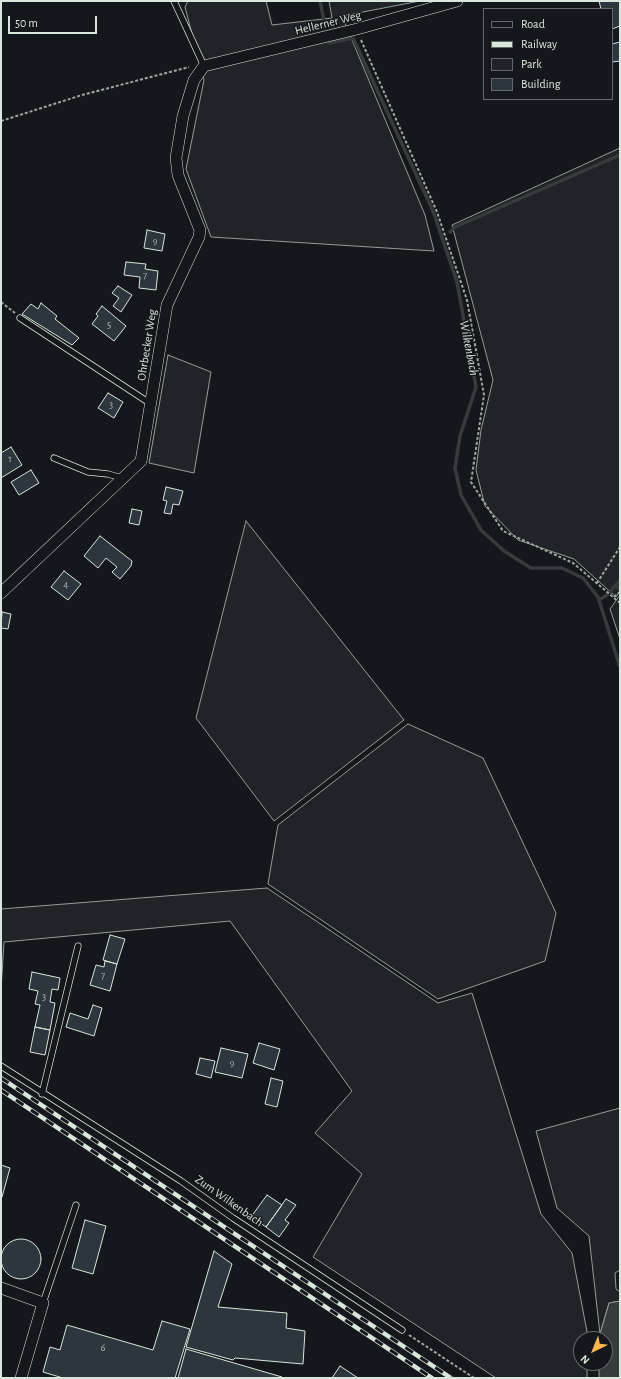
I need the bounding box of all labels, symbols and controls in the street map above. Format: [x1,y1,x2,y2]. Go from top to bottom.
scale bar [10,8,99,34]
street label: Hellerner Weg [293,8,363,38]
legend [483,8,613,100]
text: 50 m [15,17,38,29]
text: Road [521,18,545,30]
text: Railway [521,38,557,50]
text: Park [521,58,542,70]
text: Building [521,78,561,90]
house number: 9 [153,235,157,247]
house number: 7 [143,270,147,282]
street label: Ohrbecker Weg [134,308,160,382]
house number: 5 [107,319,111,331]
water label: Wilkenbach [456,319,482,377]
house number: 3 [109,399,113,411]
house number: 1 [8,453,12,465]
house number: 4 [64,579,68,591]
house number: 7 [101,970,105,982]
house number: 3 [42,991,46,1003]
house number: 9 [230,1057,234,1069]
street label: Zum Wilkenbach [192,1172,266,1230]
north arrow [573,1331,613,1371]
house number: 6 [101,1342,105,1354]
text: N [579,1353,592,1366]

